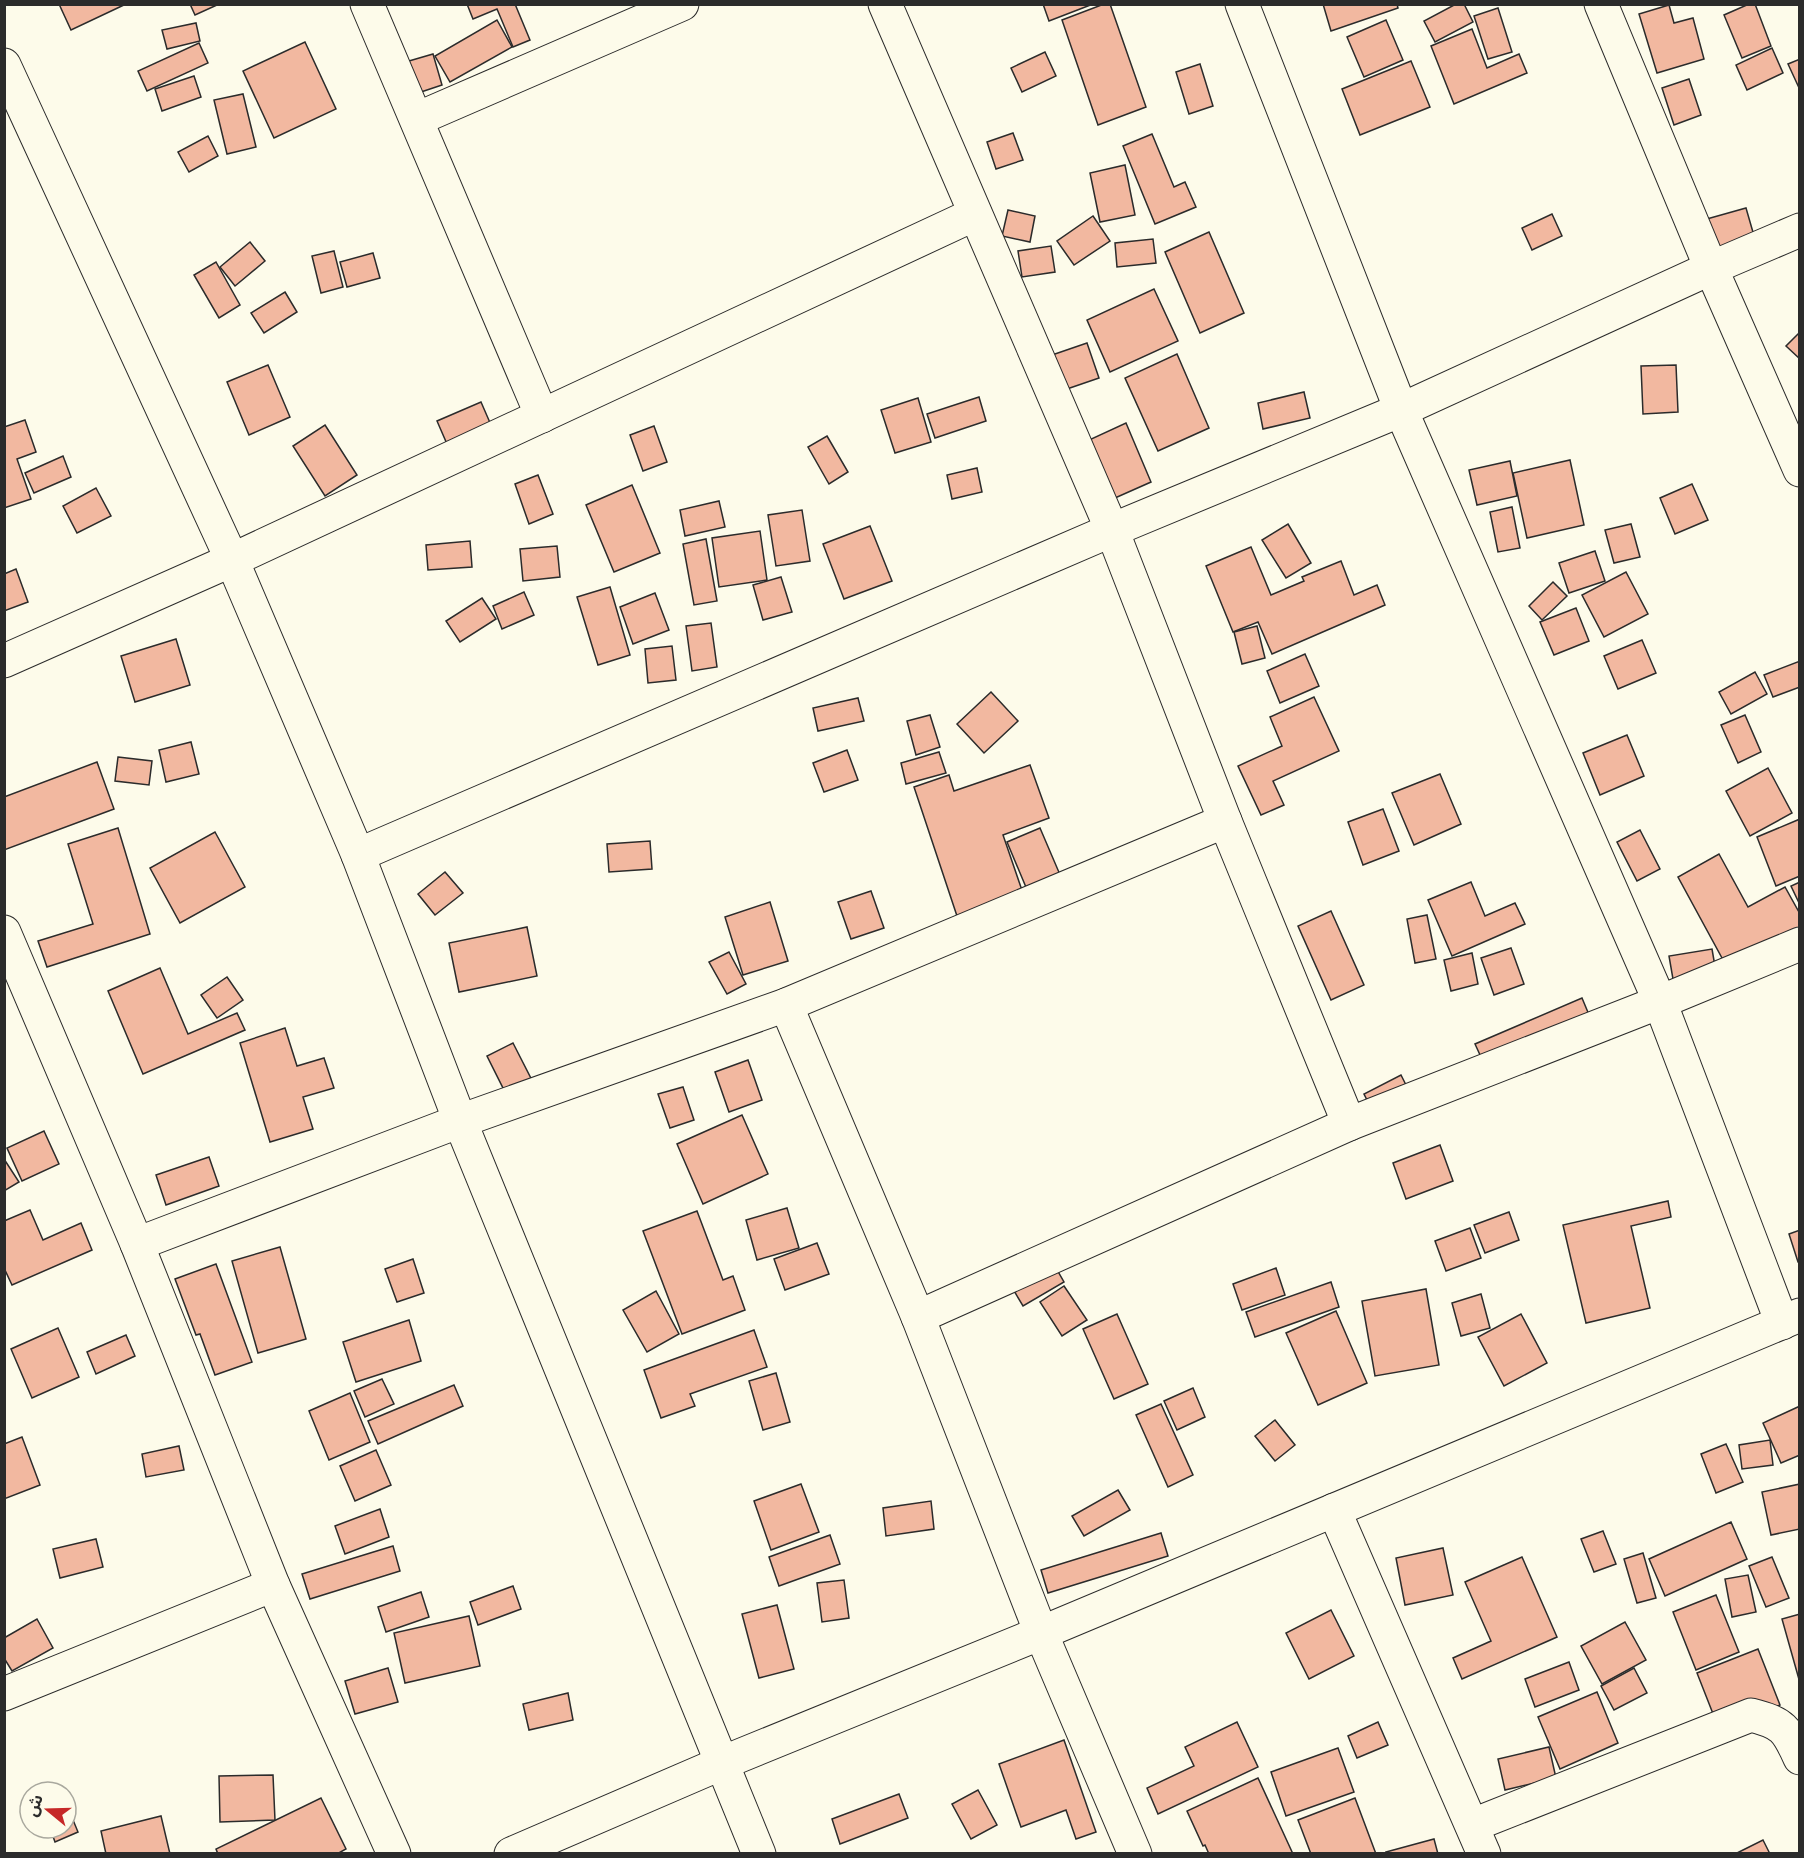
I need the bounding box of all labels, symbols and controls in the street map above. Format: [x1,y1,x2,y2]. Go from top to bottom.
north arrow [18,1780,78,1840]
text: ش [22,1792,47,1819]

